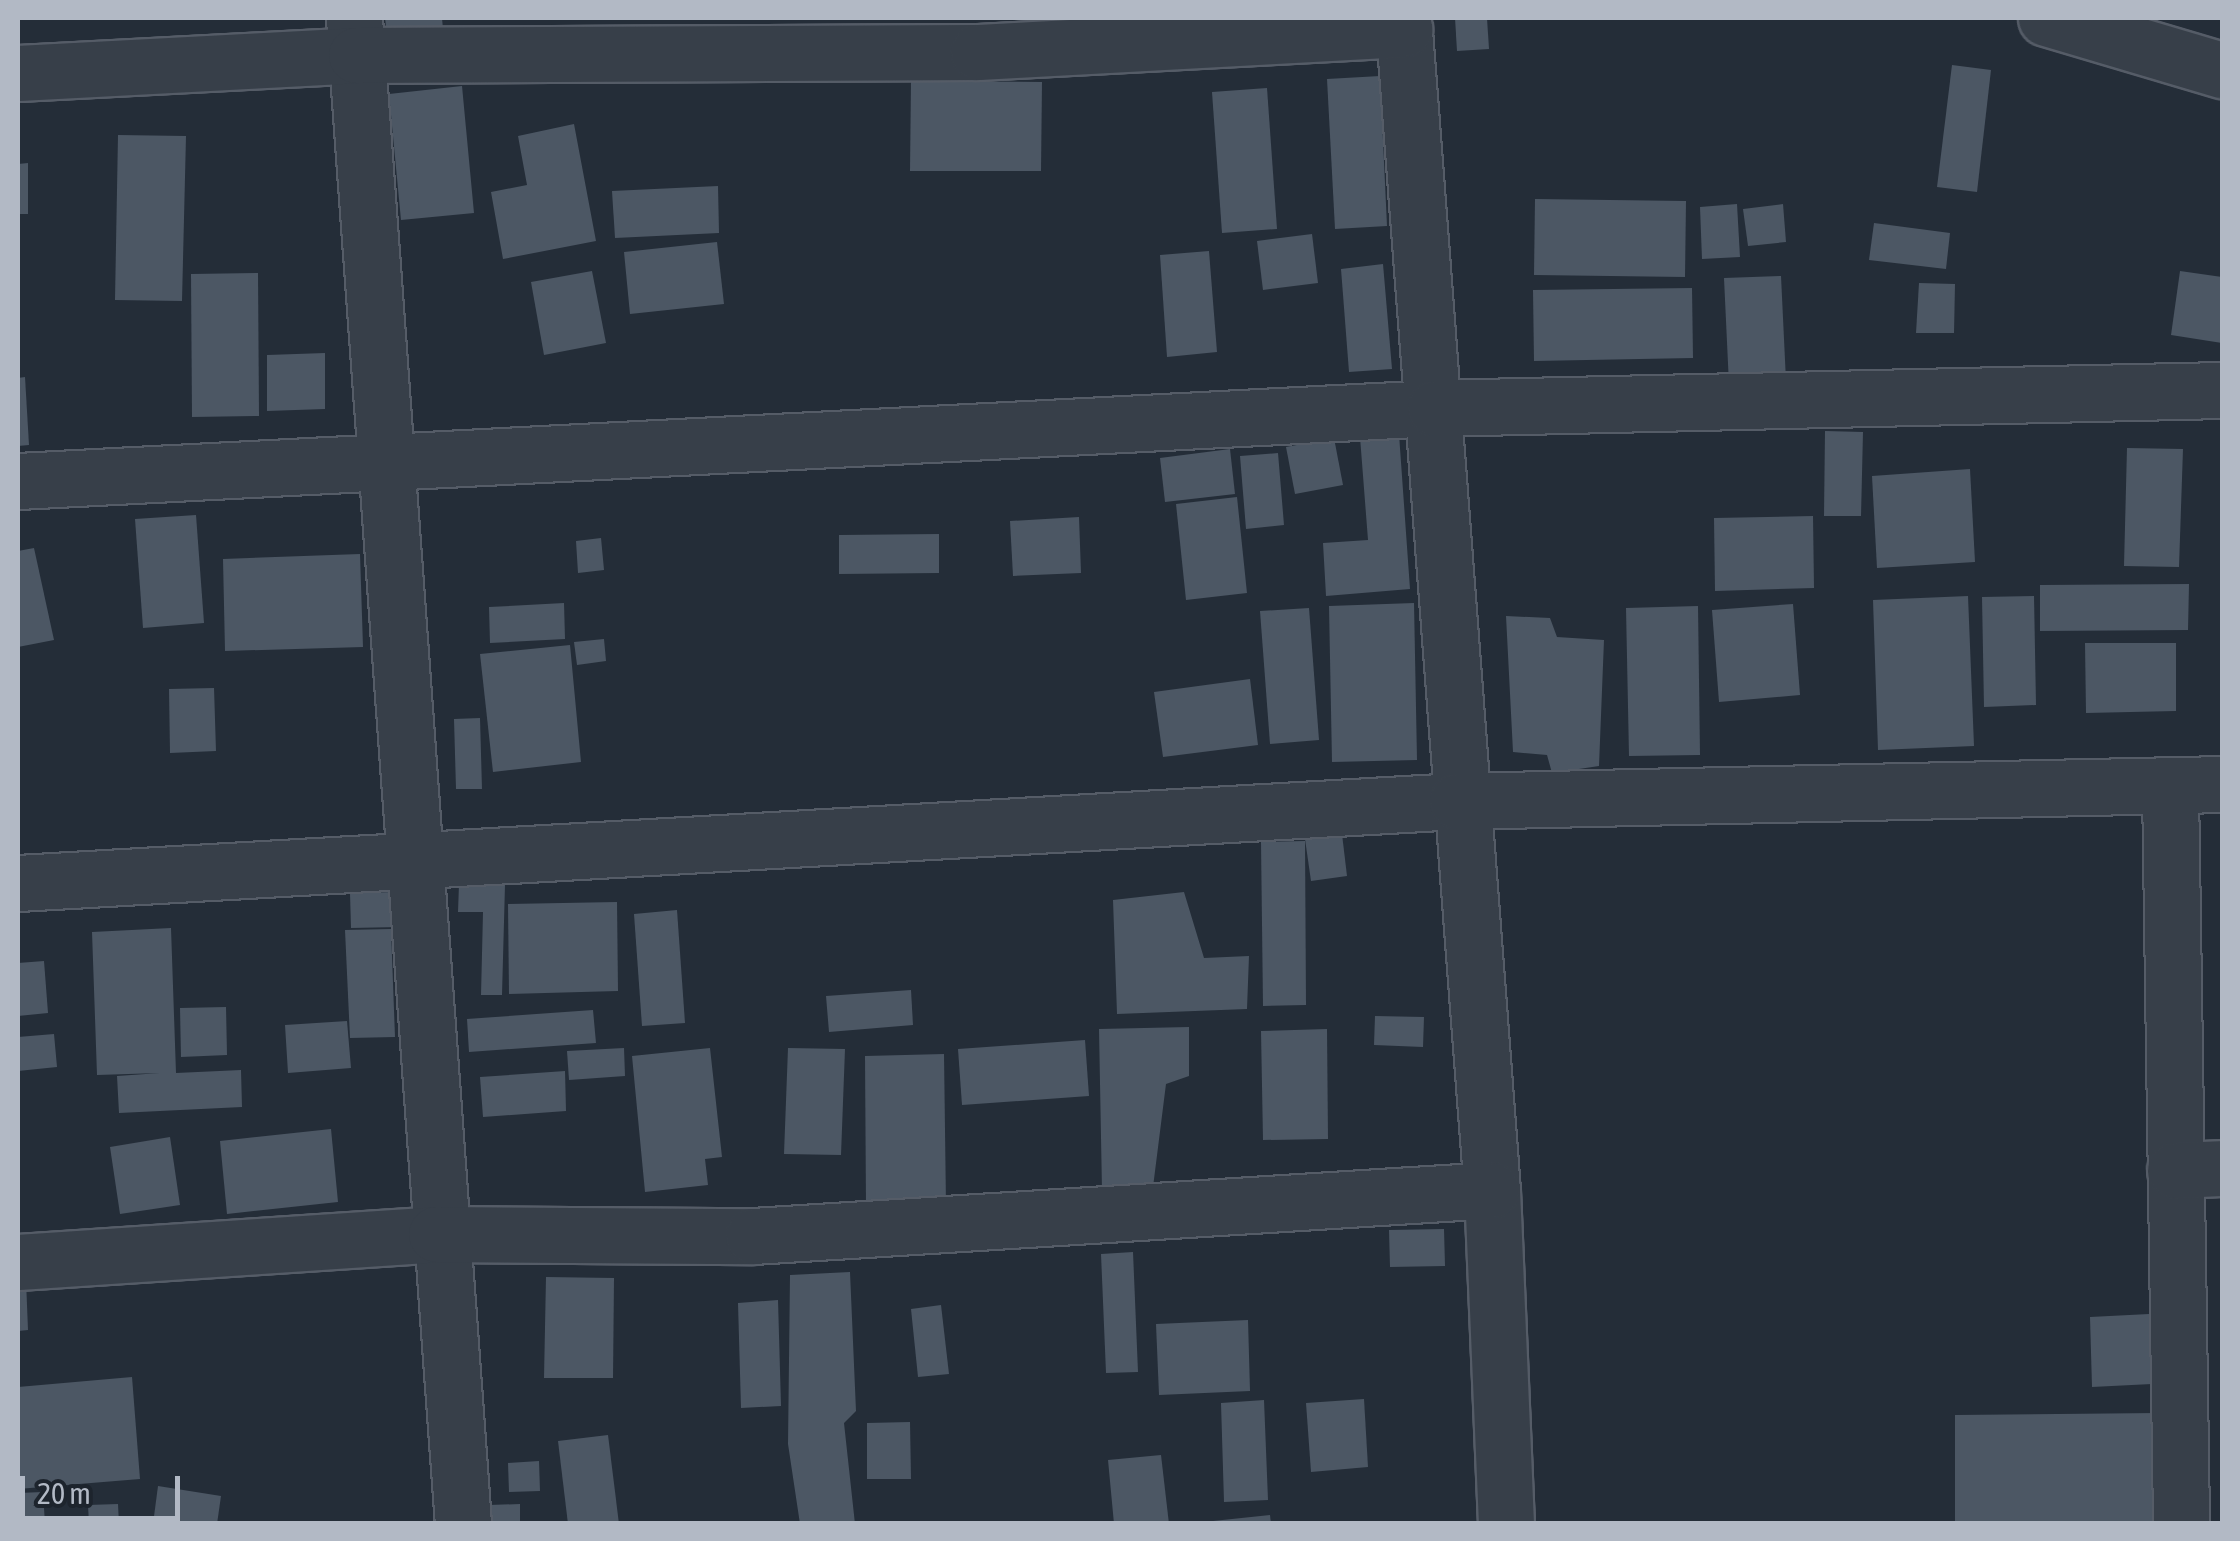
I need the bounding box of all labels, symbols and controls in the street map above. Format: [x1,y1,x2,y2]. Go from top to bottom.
scale bar [25,1456,185,1518]
text: 20 m [37,1476,91,1510]

